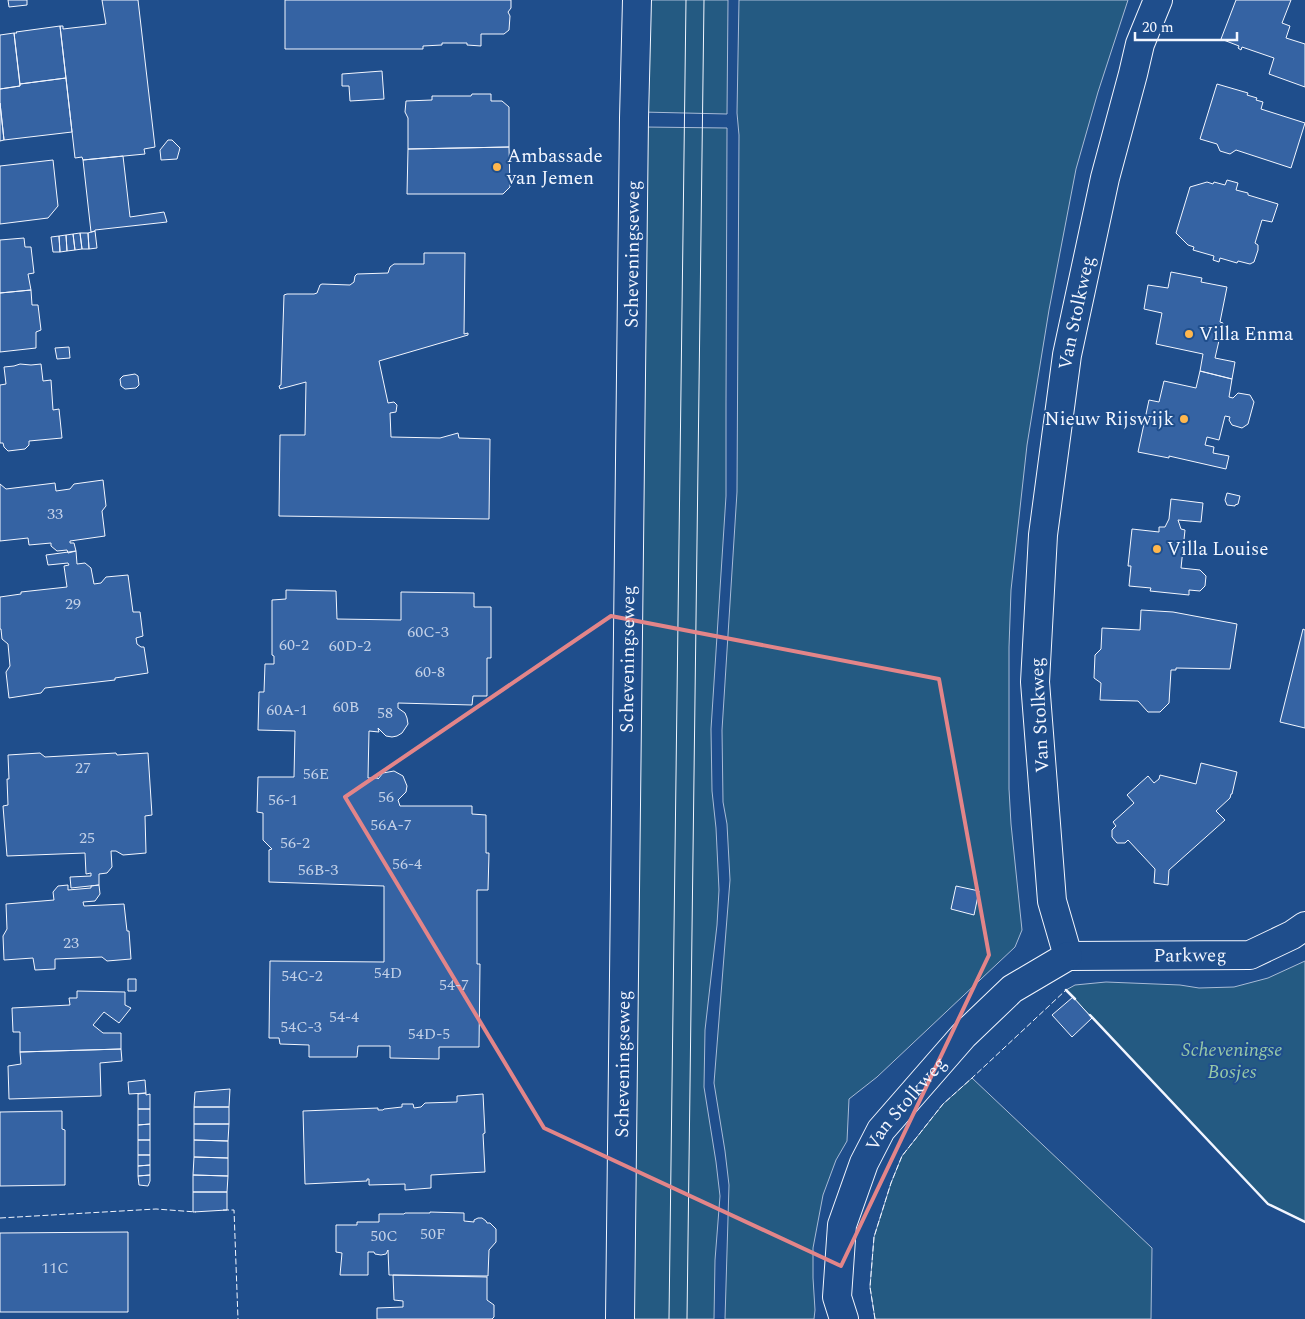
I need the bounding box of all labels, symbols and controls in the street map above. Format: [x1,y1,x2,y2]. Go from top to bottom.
scale bar [1135,10,1238,42]
text: 20 m [1142,16,1174,39]
place label: Ambassade van Jemen [506,142,603,193]
marker: Ambassade van Jemen [491,161,503,173]
street label: Scheveningseweg [617,180,648,328]
street label: Van Stolkweg [1051,253,1102,371]
place label: Villa Enma [1199,320,1294,349]
marker: Villa Enma [1183,328,1195,340]
place label: Nieuw Rijswijk [1044,405,1174,434]
marker: Nieuw Rijswijk [1178,413,1190,425]
house number: 33 [47,502,63,526]
place label: Villa Louise [1167,535,1269,564]
marker: Villa Louise [1151,543,1163,555]
street label: Scheveningseweg [612,585,643,733]
house number: 29 [65,592,81,616]
house number: 60C-3 [407,620,449,644]
house number: 60-2 [279,633,309,657]
house number: 60D-2 [329,634,371,658]
street label: Van Stolkweg [1022,657,1058,773]
house number: 60-8 [415,660,445,684]
house number: 60B [333,695,359,719]
house number: 60A-1 [266,698,308,722]
house number: 58 [377,701,393,725]
house number: 27 [75,756,91,780]
house number: 56E [303,762,329,786]
house number: 56 [378,785,394,809]
house number: 56-1 [268,788,298,812]
house number: 56A-7 [370,813,412,837]
house number: 25 [79,826,95,850]
house number: 56-2 [280,831,310,855]
house number: 56-4 [392,852,422,876]
house number: 56B-3 [298,858,338,882]
house number: 23 [63,931,79,955]
street label: Parkweg [1153,941,1227,970]
house number: 54D [374,961,402,985]
house number: 54C-2 [281,964,323,988]
house number: 54-7 [439,973,469,997]
street label: Scheveningseweg [608,990,638,1138]
house number: 54-4 [329,1005,359,1029]
house number: 54C-3 [280,1015,322,1039]
house number: 54D-5 [408,1022,450,1046]
park label: Scheveningse Bosjes [1182,1036,1282,1087]
street label: Van Stolkweg [858,1050,953,1156]
house number: 50F [420,1222,446,1246]
house number: 50C [370,1224,398,1248]
house number: 11C [41,1256,69,1280]

